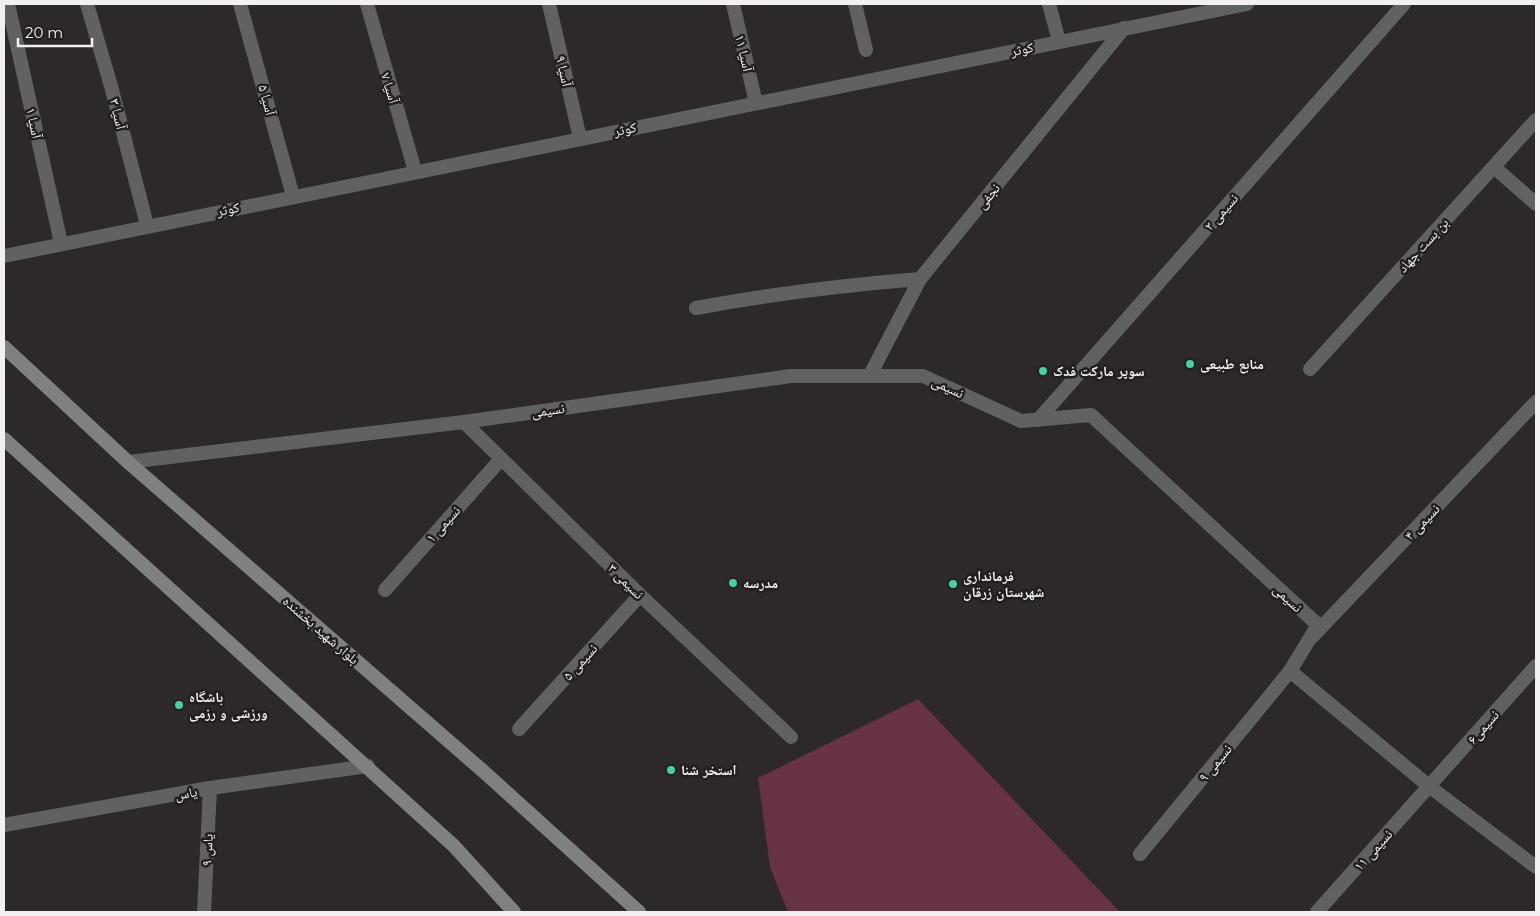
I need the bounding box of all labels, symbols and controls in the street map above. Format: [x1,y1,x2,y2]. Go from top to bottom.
scale bar [18,15,91,47]
text: 20 m [25,23,63,42]
street label: آسیا ۱۱ [731,33,757,74]
street label: کوثر [1008,38,1035,60]
street label: آسیا ۹ [552,54,576,89]
street label: آسیا ۷ [377,71,403,106]
street label: آسیا ۵ [254,83,280,118]
street label: آسیا ۳ [106,97,131,132]
street label: آسیا ۱ [22,106,46,141]
street label: کوثر [611,118,638,140]
street label: نجفی [972,179,1004,213]
street label: نسیمی ۲ [1200,190,1242,234]
street label: کوثر [214,198,241,220]
street label: بن بست جهاد [1394,214,1452,276]
place label: منابع طبیعی [1200,355,1264,374]
marker: منابع طبیعی [1184,358,1196,370]
place label: سوپر مارکت فدک [1053,362,1145,380]
marker: سوپر مارکت فدک [1037,365,1049,377]
street label: نسیمی [929,372,967,402]
street label: نسیمی [530,399,566,421]
street label: نسیمی ۴ [1400,500,1444,544]
street label: نسیمی ۱ [422,502,464,546]
street label: نسیمی ۳ [604,559,648,603]
place label: فرمانداری شهرستان زرقان [963,567,1044,601]
place label: مدرسه [743,574,778,592]
marker: مدرسه [727,577,739,589]
marker: فرمانداری شهرستان زرقان [947,578,959,590]
street label: نسیمی [1270,580,1307,616]
street label: بلوار شهید بخشنده [279,592,363,668]
street label: نسیمی ۵ [559,640,601,684]
place label: باشگاه ورزشی و رزمی [189,688,268,722]
marker: باشگاه ورزشی و رزمی [173,699,185,711]
street label: نسیمی۶ [1463,706,1503,748]
street label: نسیمی ۹ [1194,740,1236,786]
place label: استخر شنا [681,761,736,779]
marker: استخر شنا [665,764,677,776]
street label: یاس [173,782,199,804]
street label: نسیمی ۱۱ [1350,825,1396,875]
street label: یاس ۹ [197,833,217,867]

